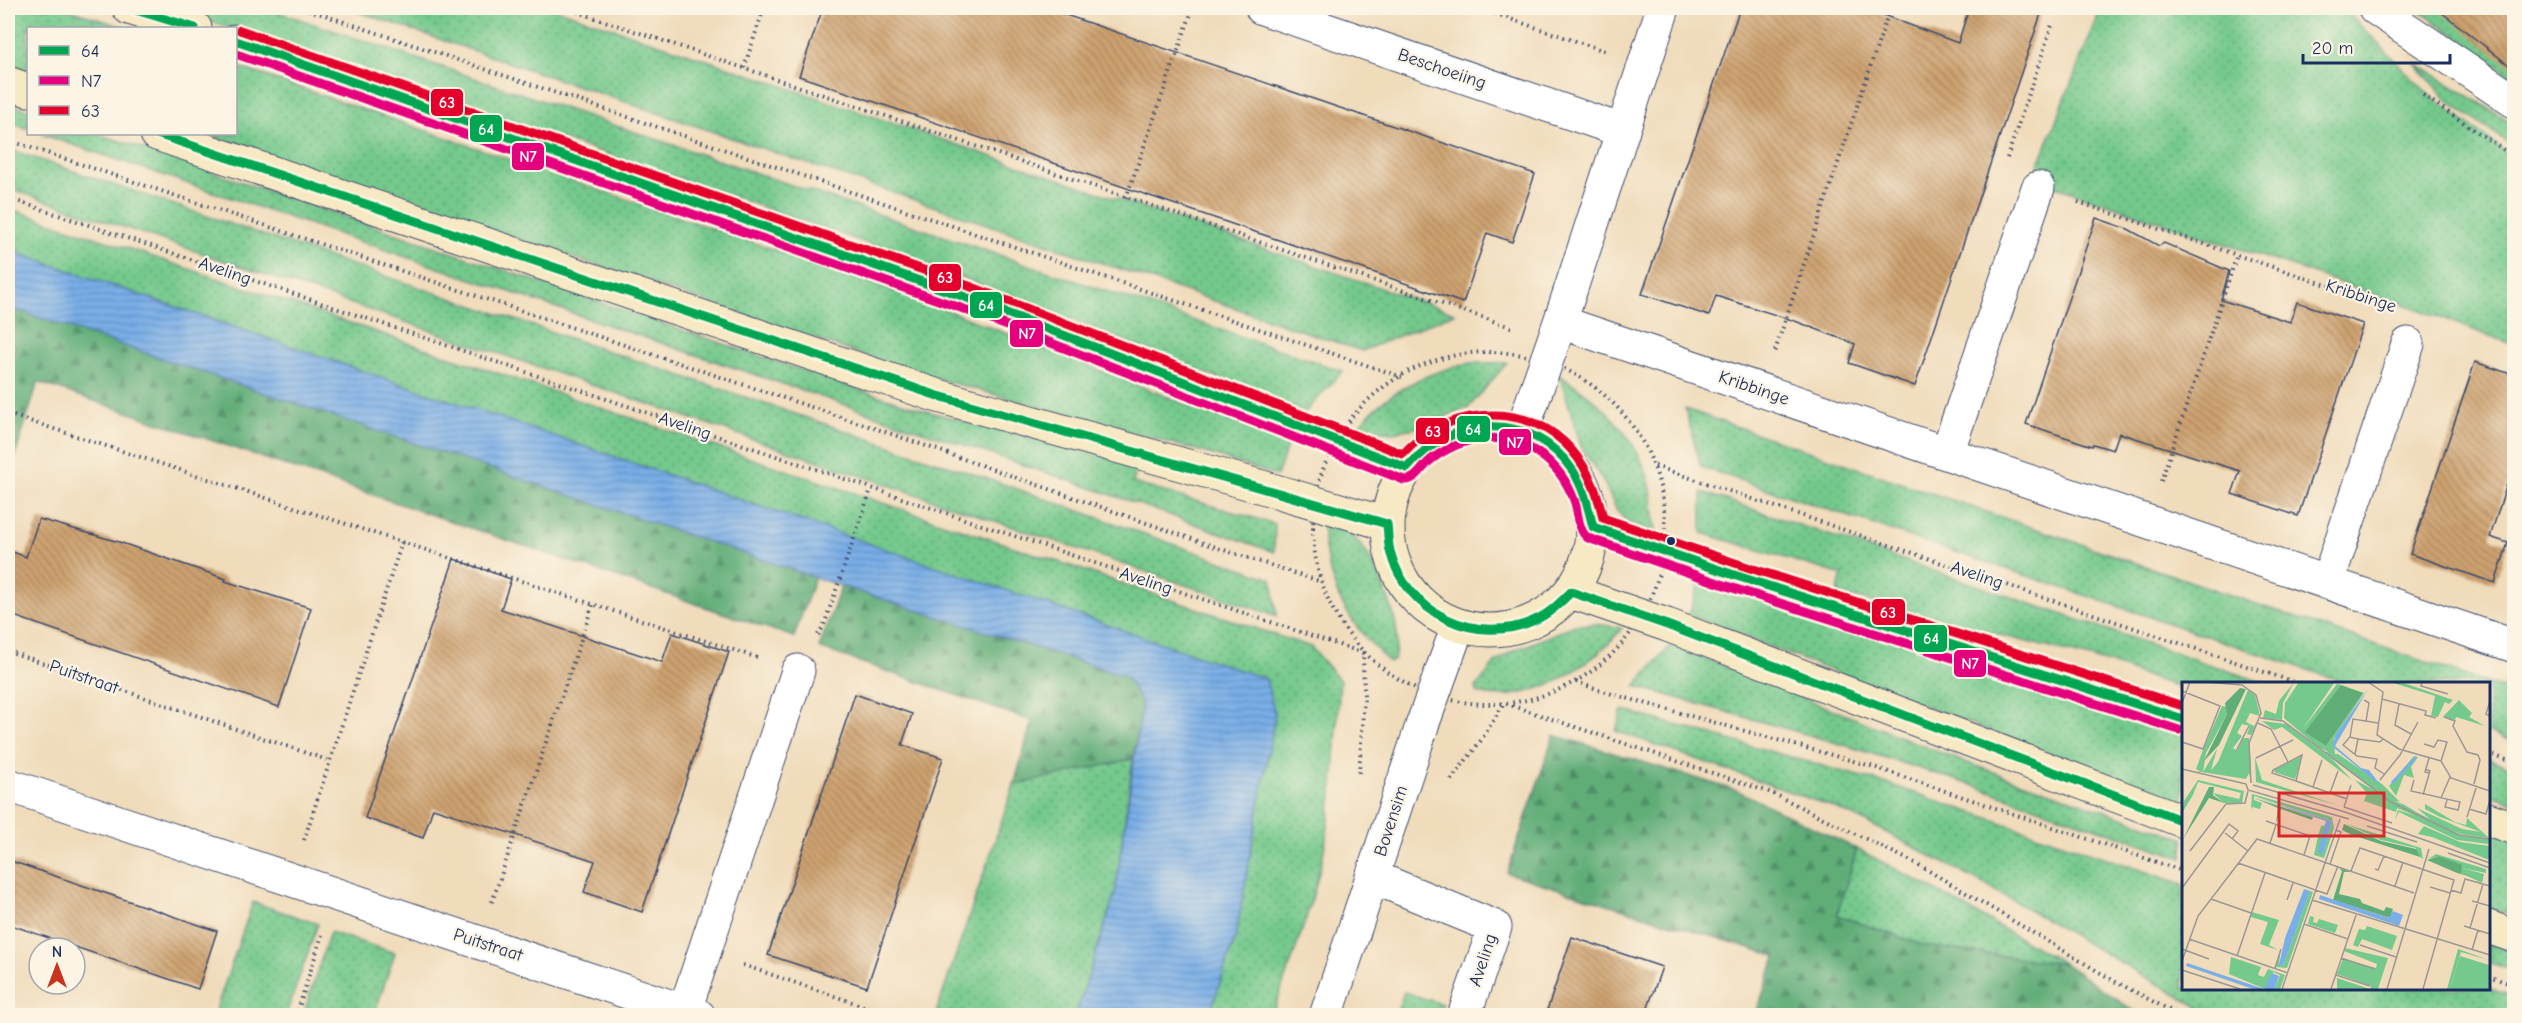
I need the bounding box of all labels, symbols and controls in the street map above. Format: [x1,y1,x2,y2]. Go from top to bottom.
legend [27,27,237,135]
scale bar [2303,27,2450,65]
text: 20 m [2312,38,2353,59]
text: 64 [81,41,99,62]
street label: Beschoeiing [1395,44,1489,94]
text: N7 [81,71,102,92]
line badge: 63 [430,88,464,117]
text: 63 [439,94,455,112]
text: 63 [81,101,100,122]
line badge: 64 [469,114,503,143]
text: 64 [478,121,494,139]
line badge: N7 [511,142,545,171]
text: N7 [519,148,538,166]
street label: Aveling [196,252,254,290]
line badge: 63 [928,263,962,292]
text: 63 [937,269,953,287]
street label: Kribbinge [2323,275,2399,317]
line badge: 64 [969,291,1003,319]
text: 64 [978,297,994,315]
line badge: N7 [1009,319,1044,348]
text: N7 [1018,325,1037,343]
street label: Kribbinge [1716,366,1792,410]
street label: Aveling [656,407,714,445]
line badge: 64 [1456,415,1491,443]
line badge: 63 [1415,417,1450,445]
text: 64 [1465,421,1481,439]
text: 63 [1425,423,1441,441]
line badge: N7 [1498,428,1532,456]
text: N7 [1506,434,1525,452]
unlabelled marker [1665,535,1677,547]
street label: Aveling [1948,556,2006,594]
street label: Aveling [1117,563,1175,599]
line badge: 63 [1871,598,1906,626]
text: 63 [1880,604,1896,622]
line badge: 64 [1913,624,1948,653]
text: 64 [1923,630,1939,648]
line badge: N7 [1953,649,1987,678]
street label: Puitstraat [47,655,122,699]
text: N7 [1961,655,1980,673]
inset map [2182,682,2489,990]
street label: Bovensim [1370,783,1412,859]
street label: Puitstraat [451,924,526,966]
street label: Aveling [1465,931,1501,989]
north arrow [27,936,87,996]
text: N [52,943,62,961]

